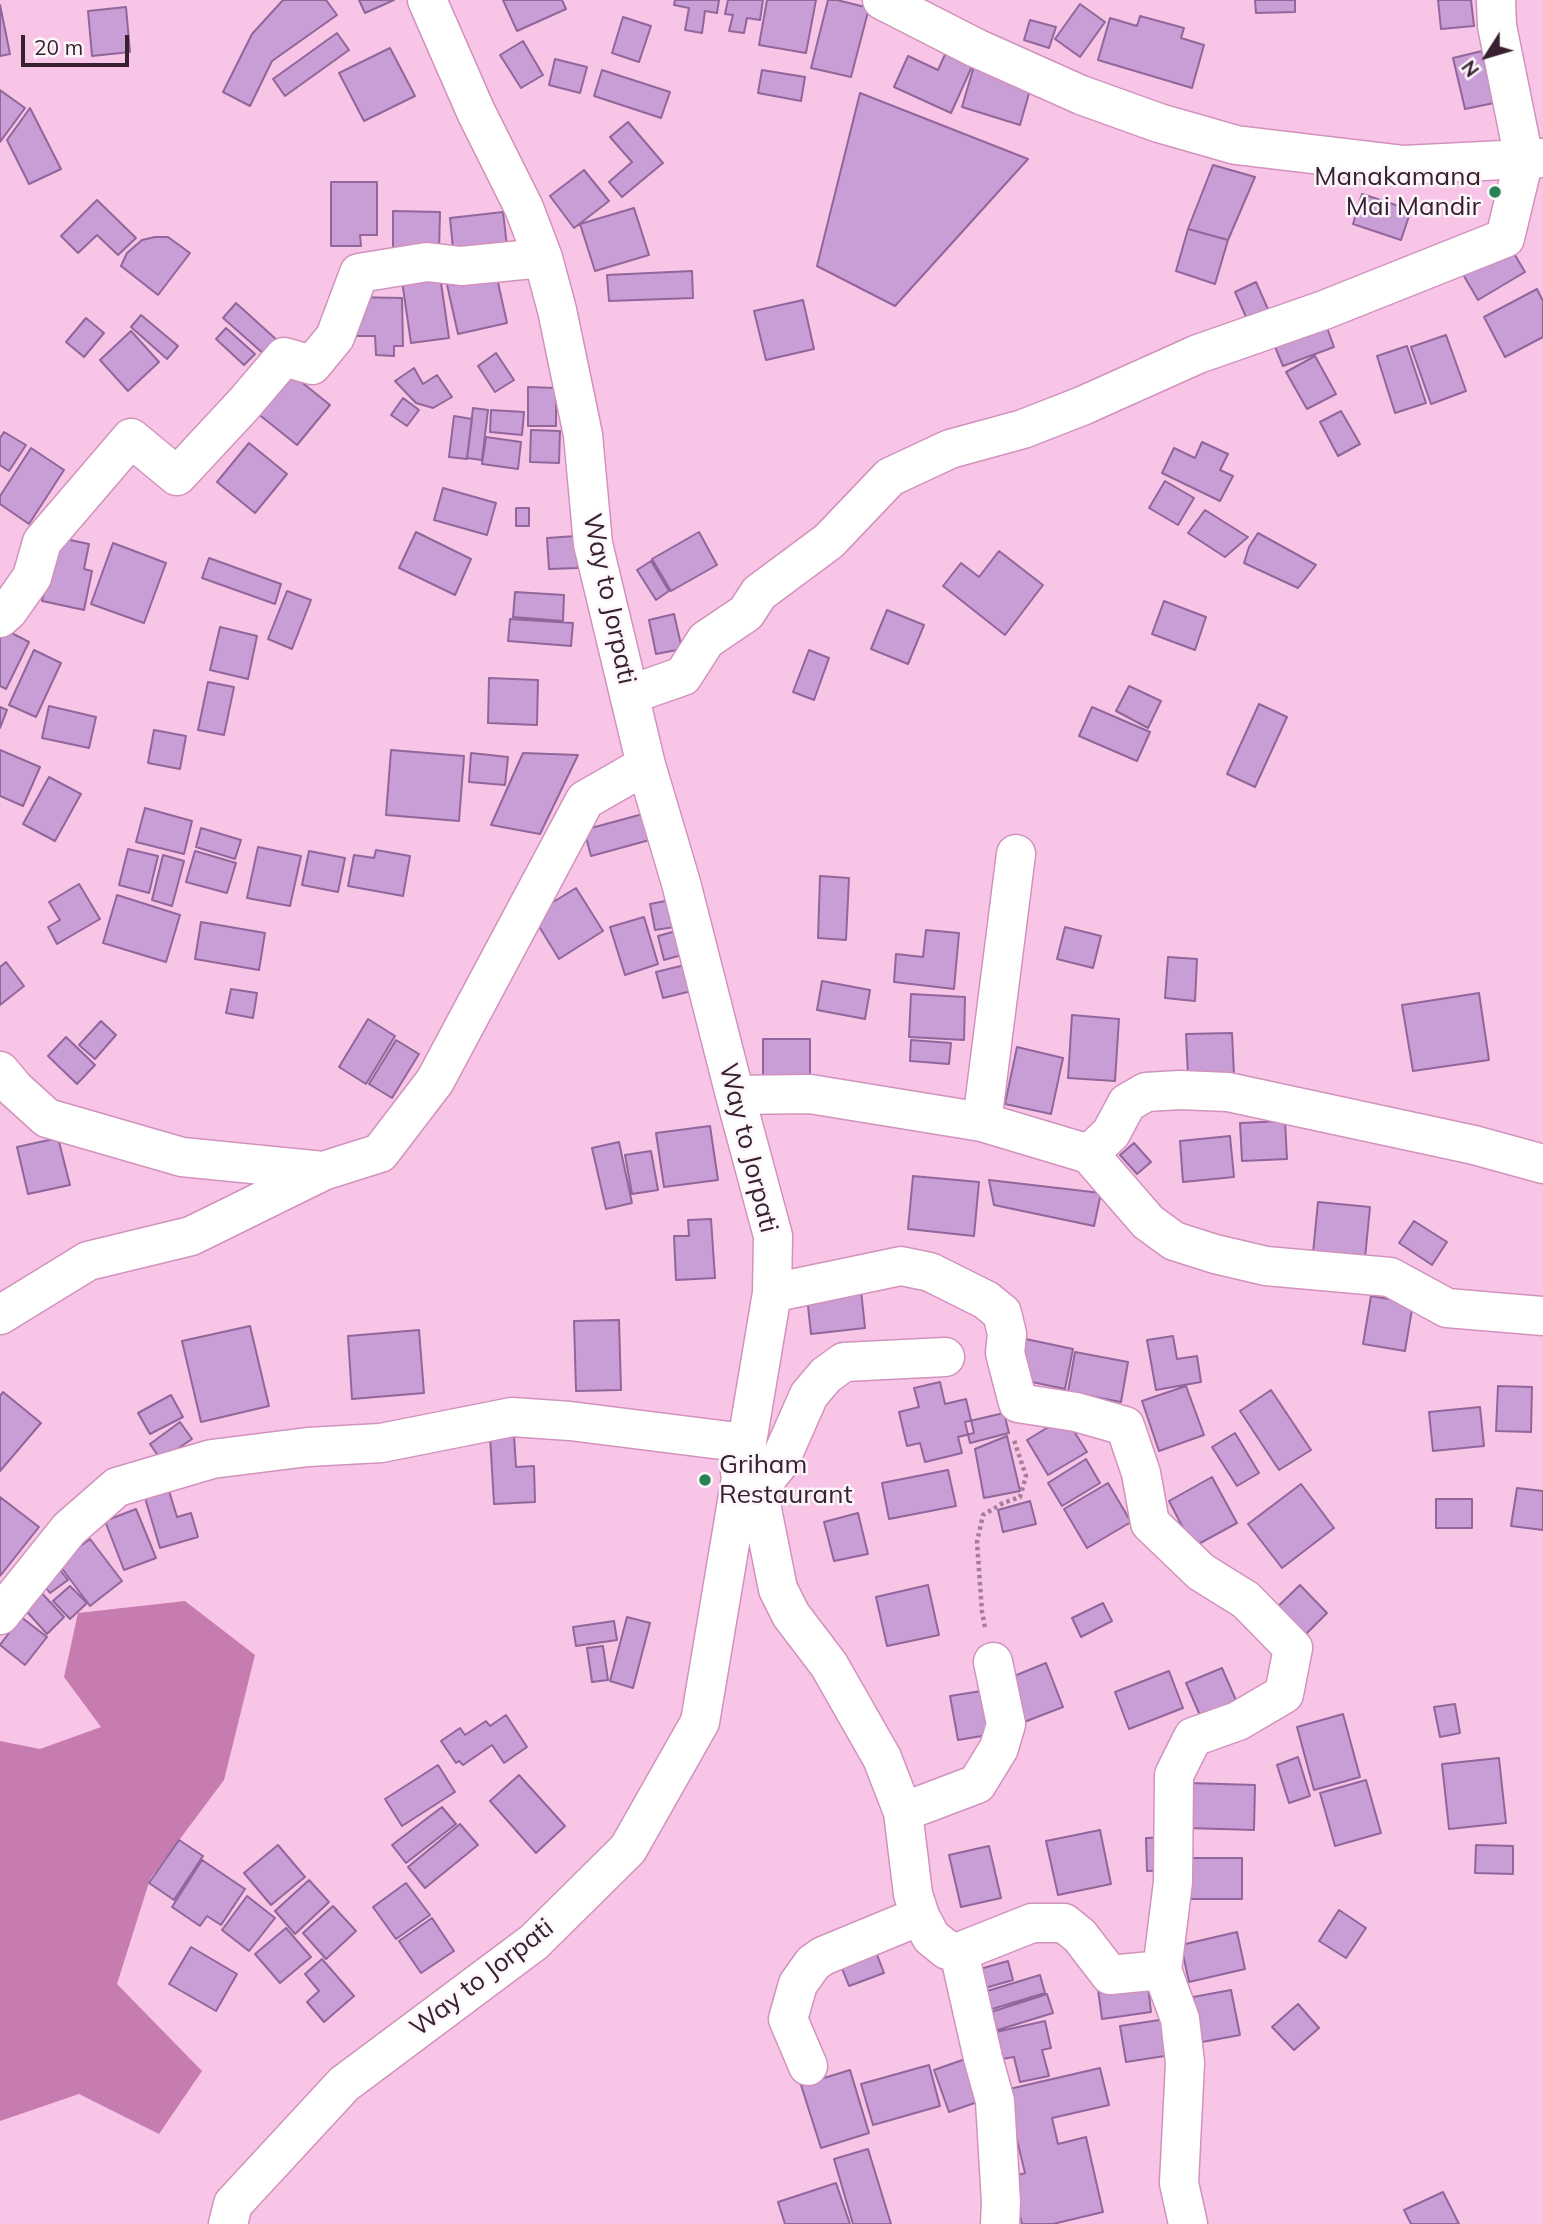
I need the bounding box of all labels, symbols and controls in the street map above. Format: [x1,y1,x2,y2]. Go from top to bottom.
scale bar [24,21,133,65]
north arrow [1452,21,1522,91]
text: 20 m [34,34,83,60]
text: N [1456,56,1484,82]
place label: Manakamana Mai Mandir [1314,161,1481,222]
marker: Manakamana Mai Mandir [1487,184,1503,200]
street label: Way to Jorpati [576,511,642,687]
street label: Way to Jorpati [712,1060,784,1236]
place label: Griham Restaurant [719,1449,853,1510]
marker: Griham Restaurant [697,1472,713,1488]
street label: Way to Jorpati [404,1912,560,2044]

